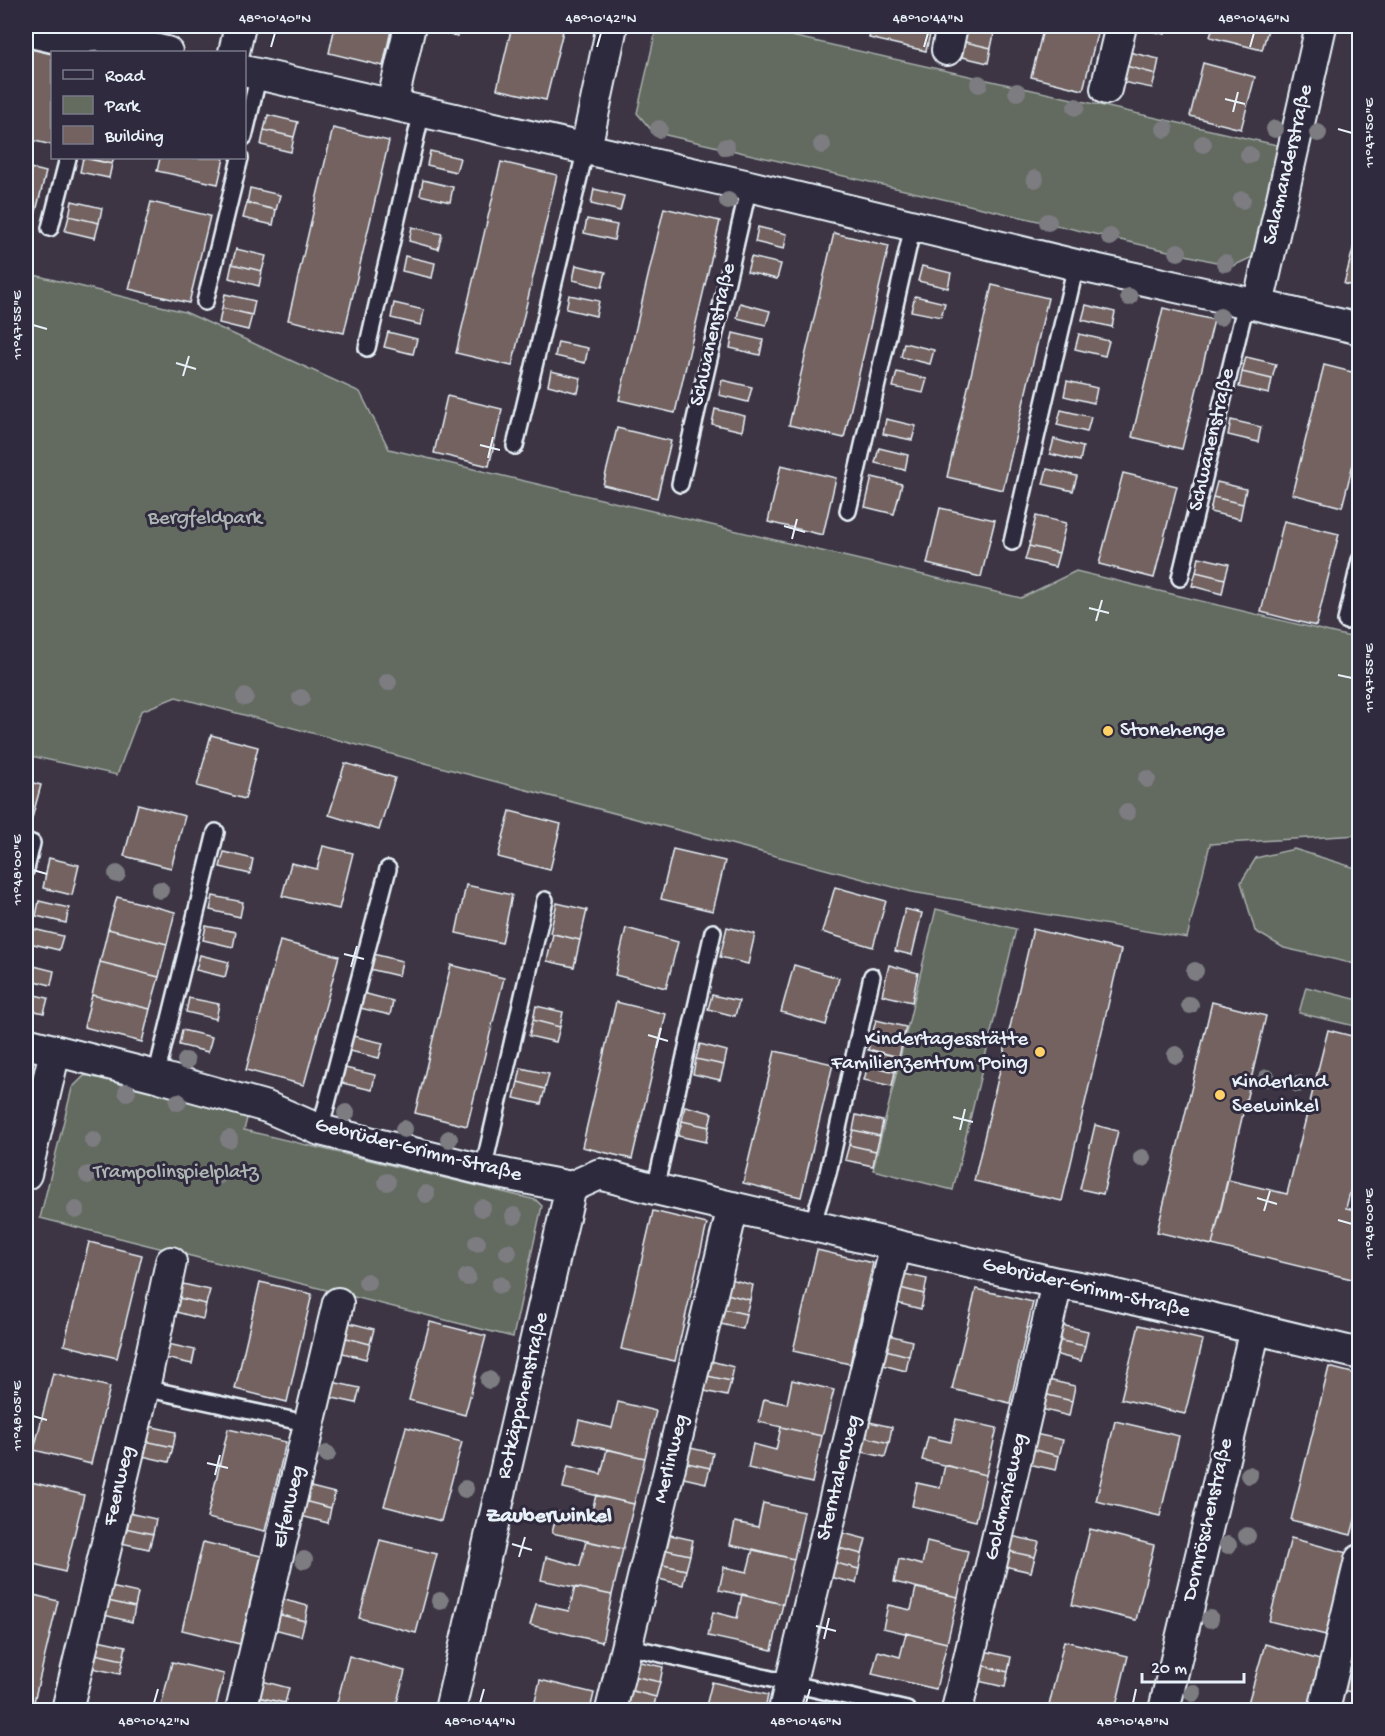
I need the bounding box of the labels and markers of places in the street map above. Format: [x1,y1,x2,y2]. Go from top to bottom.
place label: Stonehenge [1120,719,1226,744]
marker: Stonehenge [1101,724,1115,738]
place label: Kindertagesstätte Familienzentrum Poing [830,1028,1029,1077]
marker: Kindertagesstätte Familienzentrum Poing [1033,1045,1047,1059]
place label: Kinderland Seewinkel [1232,1071,1329,1120]
marker: Kinderland Seewinkel [1213,1088,1227,1102]

